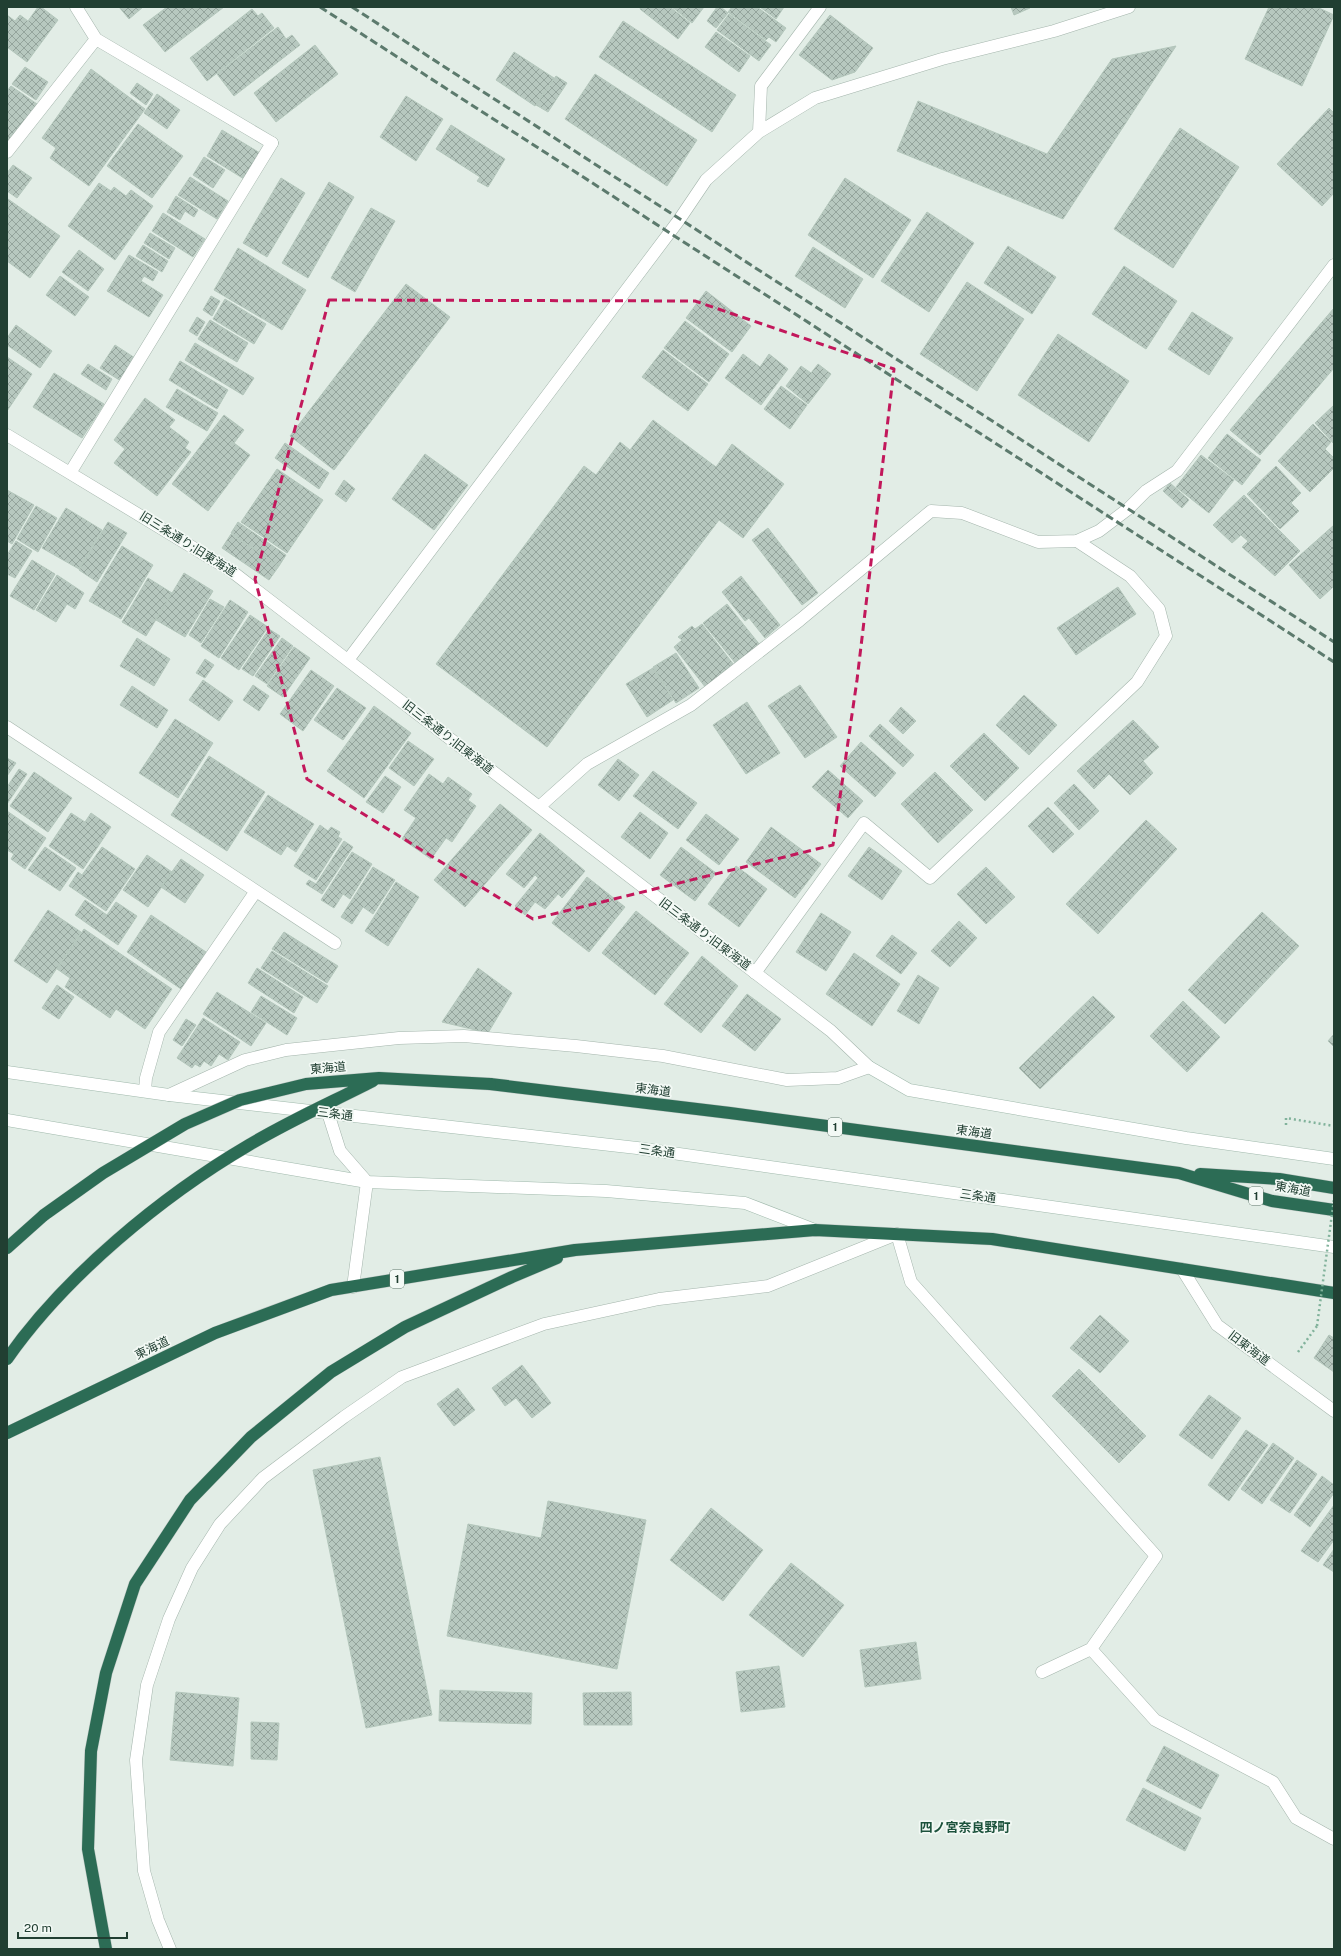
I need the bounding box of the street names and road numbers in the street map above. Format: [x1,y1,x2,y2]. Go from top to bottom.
street label: 旧三条通り;旧東海道 [137,509,239,579]
street label: 旧三条通り;旧東海道 [400,697,496,777]
street label: 旧三条通り;旧東海道 [657,895,753,973]
street label: 東海道 [309,1059,347,1077]
street label: 東海道 [634,1081,672,1099]
street label: 三条通 [316,1105,354,1123]
road number: 1 [828,1118,842,1136]
street label: 東海道 [955,1123,993,1141]
street label: 三条通 [638,1142,676,1160]
street label: 東海道 [1274,1179,1312,1199]
street label: 三条通 [959,1187,997,1205]
road number: 1 [1249,1187,1263,1205]
road number: 1 [390,1270,404,1288]
street label: 旧東海道 [1226,1328,1272,1368]
street label: 東海道 [133,1334,171,1362]

